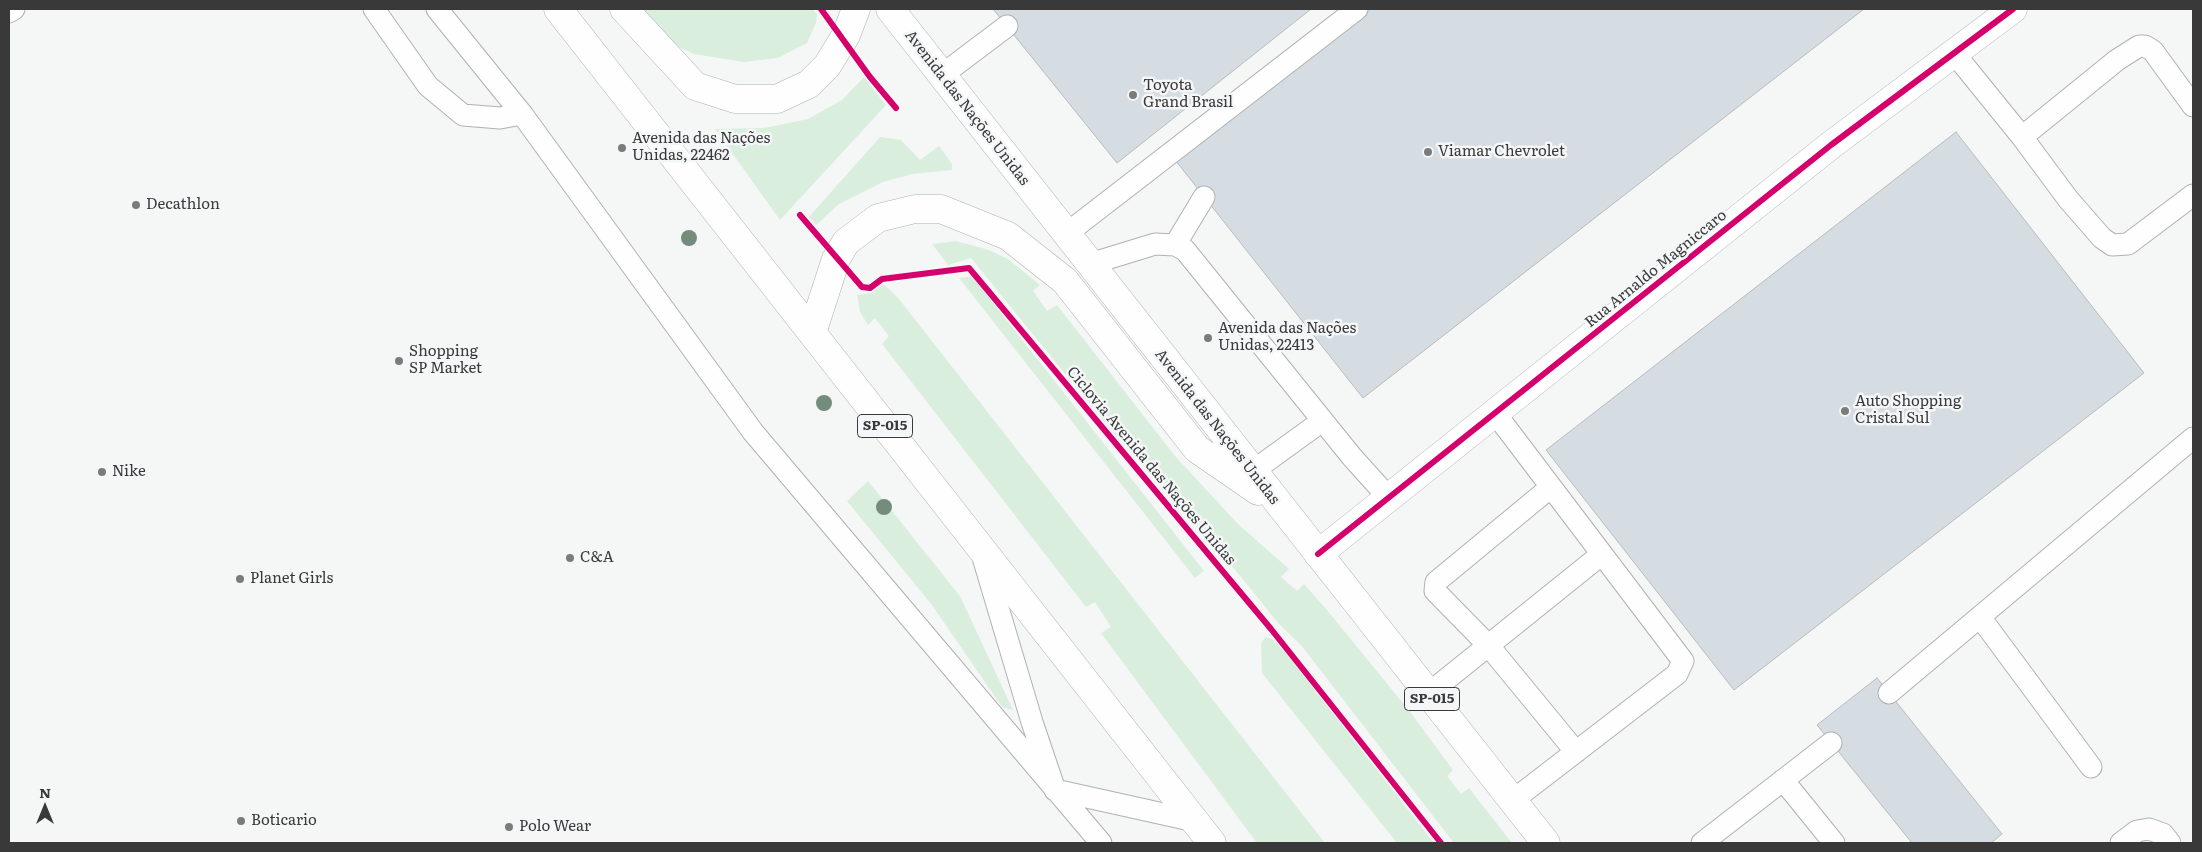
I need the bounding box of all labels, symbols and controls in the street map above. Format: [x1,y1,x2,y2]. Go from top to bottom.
street label: Avenida das Nações Unidas [901,27,1033,189]
place label: Toyota Grand Brasil [1143,77,1233,112]
marker: Toyota Grand Brasil [1127,89,1139,101]
place label: Avenida das Nações Unidas, 22462 [632,130,770,165]
marker: Avenida das Nações Unidas, 22462 [616,142,628,154]
place label: Viamar Chevrolet [1438,143,1565,161]
marker: Viamar Chevrolet [1422,146,1434,158]
place label: Decathlon [146,196,220,214]
marker: Decathlon [130,199,142,211]
street label: Rua Arnaldo Magniccaro [1582,206,1730,332]
place label: Avenida das Nações Unidas, 22413 [1218,320,1356,355]
marker: Avenida das Nações Unidas, 22413 [1202,332,1214,344]
place label: Shopping SP Market [409,343,482,378]
street label: Avenida das Nações Unidas [1151,346,1283,508]
marker: Shopping SP Market [393,355,405,367]
street label: Ciclovia Avenida das Nações Unidas [1063,363,1239,569]
place label: Auto Shopping Cristal Sul [1855,393,1961,428]
marker: Auto Shopping Cristal Sul [1839,405,1851,417]
road number: SP-015 [858,414,912,438]
place label: Nike [112,463,146,481]
marker: Nike [96,466,108,478]
place label: C&A [580,549,614,567]
marker: C&A [564,552,576,564]
place label: Planet Girls [250,570,333,588]
marker: Planet Girls [234,573,246,585]
road number: SP-015 [1404,688,1460,711]
north arrow [20,782,70,832]
text: N [39,782,51,802]
place label: Boticario [251,812,317,830]
marker: Boticario [235,815,247,827]
place label: Polo Wear [519,818,591,836]
marker: Polo Wear [503,821,515,833]

